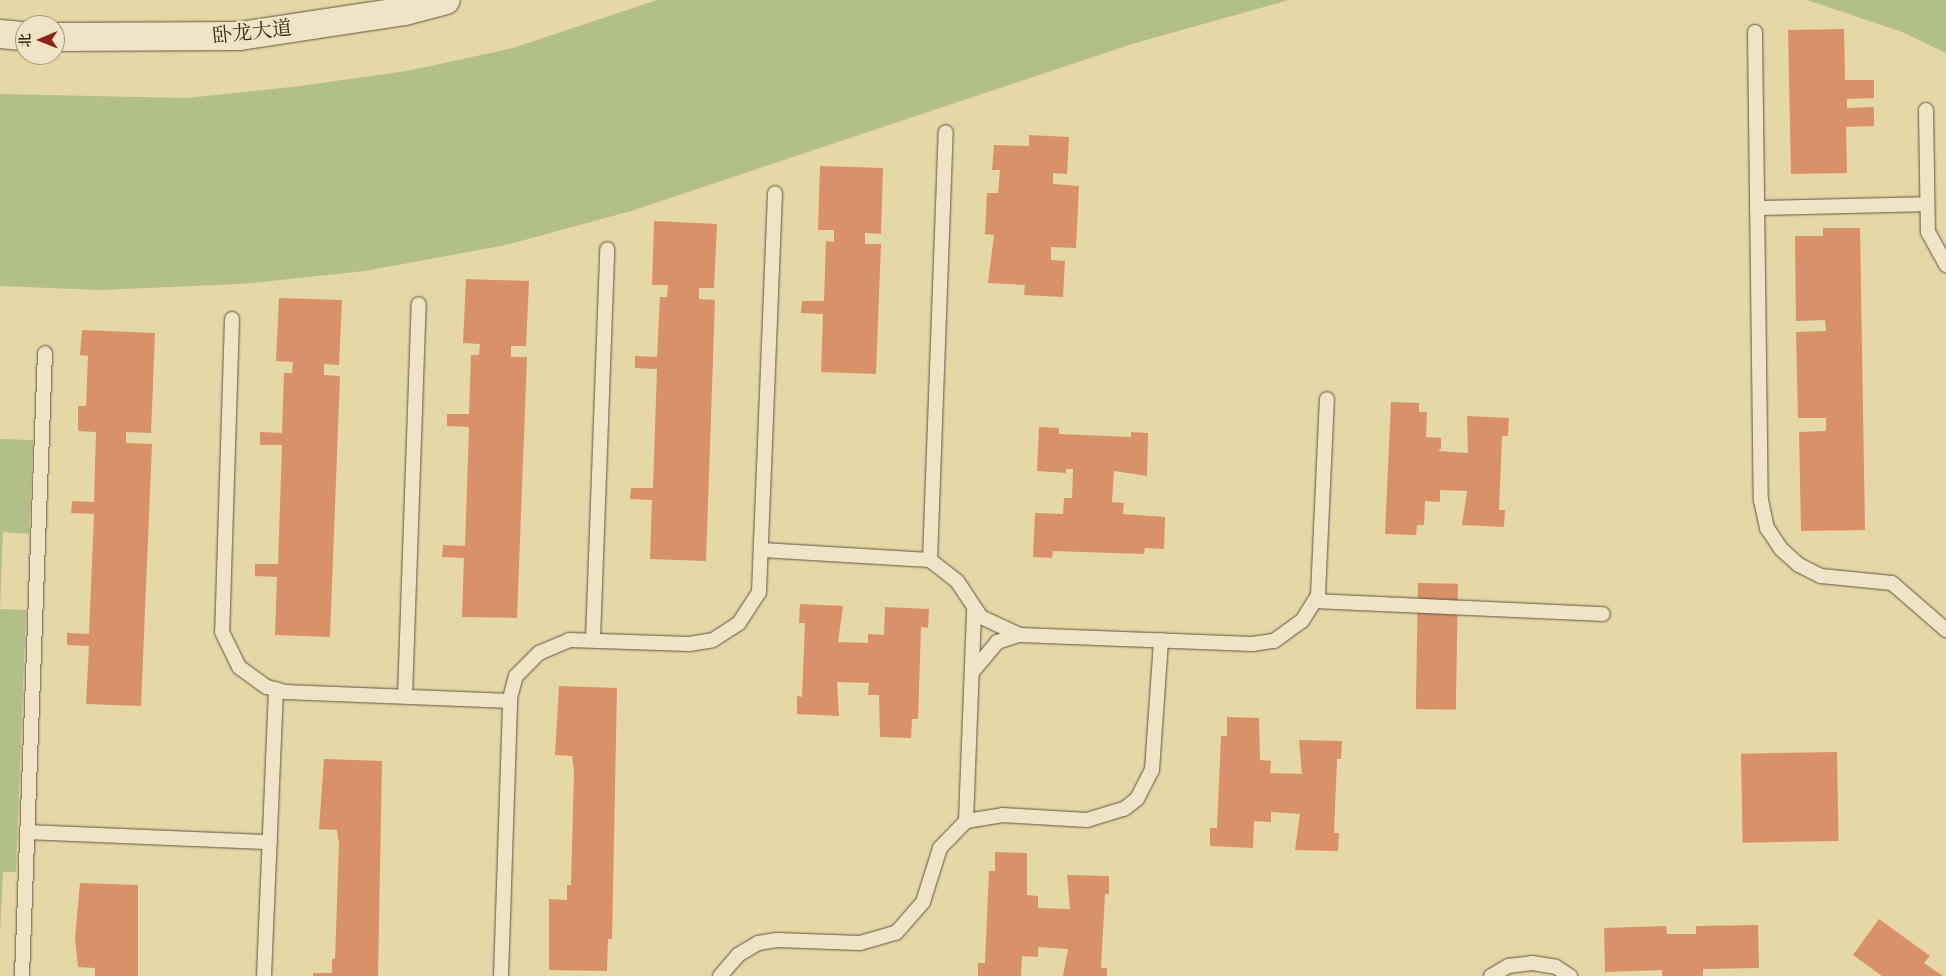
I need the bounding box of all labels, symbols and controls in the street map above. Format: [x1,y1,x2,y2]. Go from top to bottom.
north arrow [15,15,65,65]
street label: 卧龙大道 [211,16,293,48]
text: 北 [16,33,35,47]

